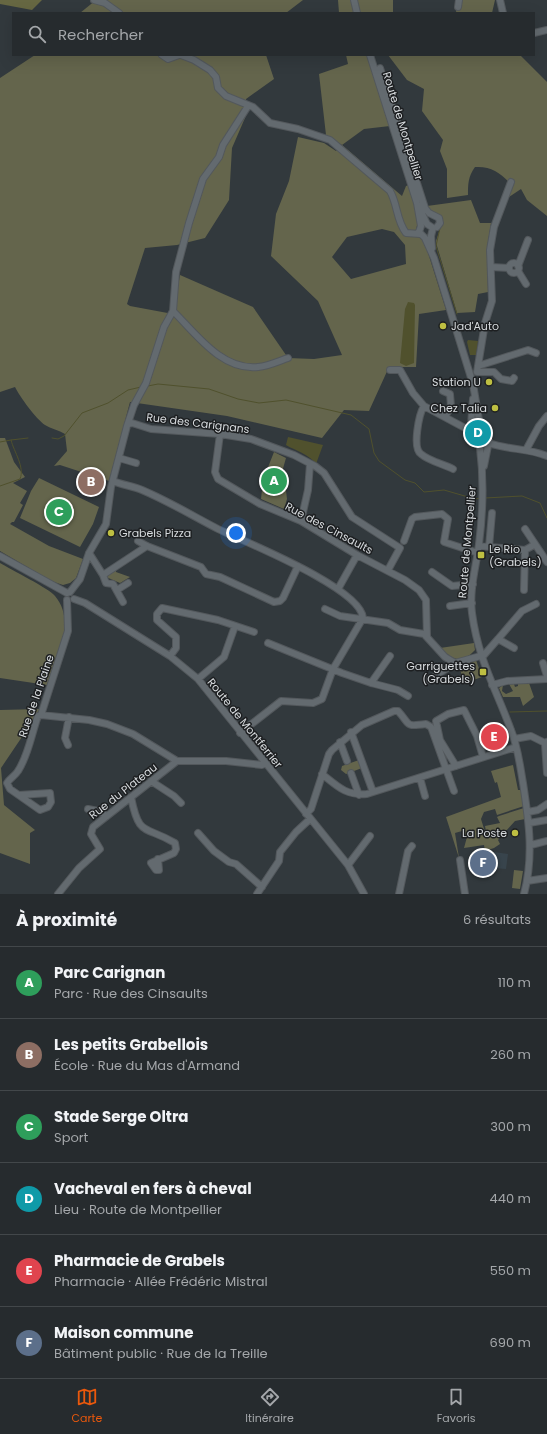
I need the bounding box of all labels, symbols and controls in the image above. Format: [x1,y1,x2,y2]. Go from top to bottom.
search box [12,12,535,56]
icon: search [26,23,48,45]
text: Rechercher [58,24,144,45]
street label: Route de Montpellier [379,70,427,182]
place label: Jad'Auto [451,318,499,334]
marker: Jad'Auto [438,321,448,331]
place label: Station U [432,374,481,390]
marker: Station U [484,377,494,387]
place label: Chez Talia [430,400,487,416]
marker: Chez Talia [490,403,500,413]
street label: Rue des Carignans [145,409,251,437]
pin: D [465,418,491,448]
pin: A [261,466,287,496]
pin: B [78,467,104,497]
street label: Route de Montpellier [454,485,480,599]
pin: C [46,497,72,527]
street label: Rue des Cinsaults [282,498,376,558]
your location [226,523,246,543]
place label: Grabels Pizza [119,525,191,541]
marker: Grabels Pizza [106,528,116,538]
place label: Le Rio (Grabels) [489,541,542,570]
marker: Le Rio (Grabels) [476,550,486,560]
street label: Rue de la Plaine [14,652,58,740]
place label: Garriguettes (Grabels) [406,658,475,687]
marker: Garriguettes (Grabels) [478,667,488,677]
street label: Route de Montferrier [204,675,286,771]
pin: E [481,722,507,752]
street label: Rue du Plateau [85,759,161,823]
place label: La Poste [462,825,507,841]
marker: La Poste [510,828,520,838]
pin: F [470,848,496,878]
text: À proximité [16,908,117,932]
text: 6 résultats [463,910,531,929]
text: Parc Carignan [54,962,165,983]
text: A [24,973,34,992]
text: 110 m [498,973,531,992]
text: Parc · Rue des Cinsaults [54,984,208,1003]
text: Les petits Grabellois [54,1034,208,1055]
text: B [25,1045,33,1064]
text: 260 m [490,1045,531,1064]
text: École · Rue du Mas d'Armand [54,1056,240,1075]
text: Stade Serge Oltra [54,1106,189,1127]
text: C [24,1117,34,1136]
text: 300 m [490,1117,531,1136]
text: Sport [54,1128,88,1147]
text: Vacheval en fers à cheval [54,1178,252,1199]
text: D [24,1189,34,1208]
text: 440 m [490,1189,531,1208]
text: Lieu · Route de Montpellier [54,1200,222,1219]
text: Pharmacie de Grabels [54,1250,225,1271]
text: E [25,1261,33,1280]
text: 550 m [490,1261,531,1280]
text: Pharmacie · Allée Frédéric Mistral [54,1272,268,1291]
text: Maison commune [54,1322,193,1343]
text: F [25,1333,33,1352]
text: 690 m [490,1333,531,1352]
text: Bâtiment public · Rue de la Treille [54,1344,268,1363]
tab: Carte [71,1386,102,1427]
tab: Itinéraire [245,1386,294,1427]
tab: Favoris [437,1386,475,1427]

